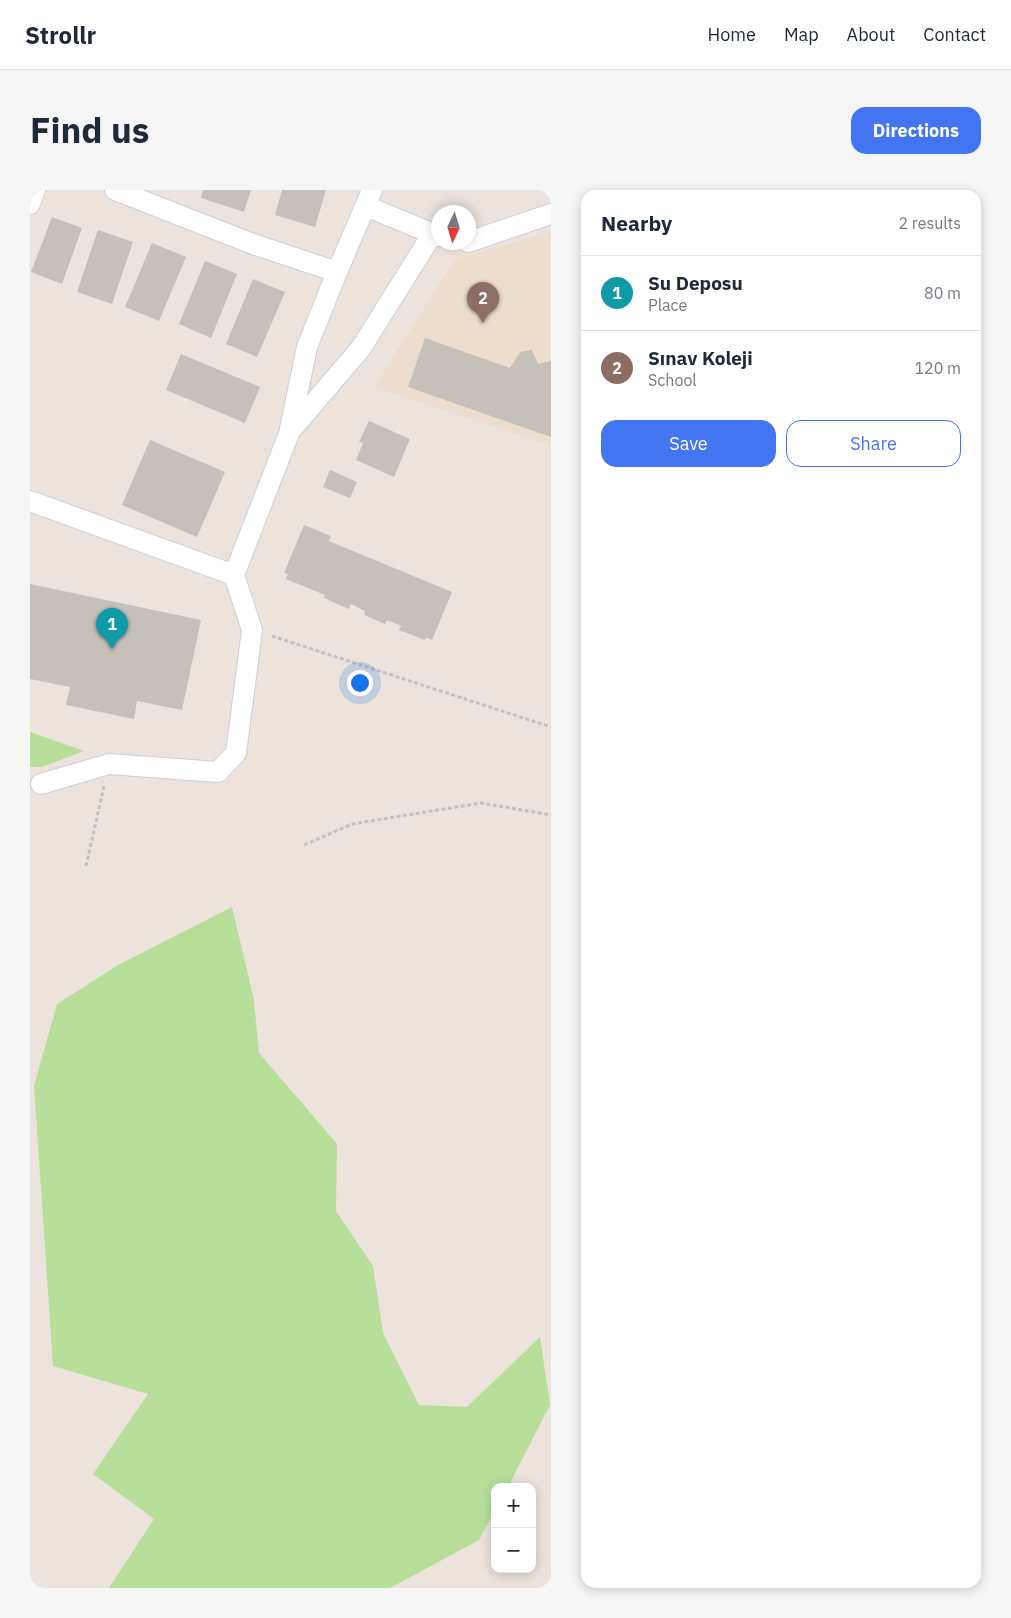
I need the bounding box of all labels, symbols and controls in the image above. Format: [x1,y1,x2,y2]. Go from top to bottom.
text: Strollr [25,19,96,51]
text: Home [708,23,756,46]
text: Map [784,23,819,46]
text: About [847,23,895,46]
text: Contact [923,23,986,46]
text: Find us [30,107,149,153]
button: Directions [851,107,981,154]
north arrow [431,205,476,250]
text: Nearby [601,209,672,237]
text: 2 results [898,213,961,233]
text: Su Deposu [648,271,743,295]
pin: 2 [467,282,499,323]
text: 1 [612,283,622,303]
text: 80 m [924,283,961,303]
text: Place [648,295,687,315]
text: Sınav Koleji [648,346,753,370]
text: 2 [612,358,622,378]
text: 120 m [914,358,961,378]
text: School [648,370,697,390]
button: Save [601,420,776,467]
button: Share [786,420,961,467]
pin: 1 [96,608,128,649]
your location [347,670,373,696]
map controls [491,1483,536,1573]
button: + [491,1483,536,1528]
button: − [491,1528,536,1573]

